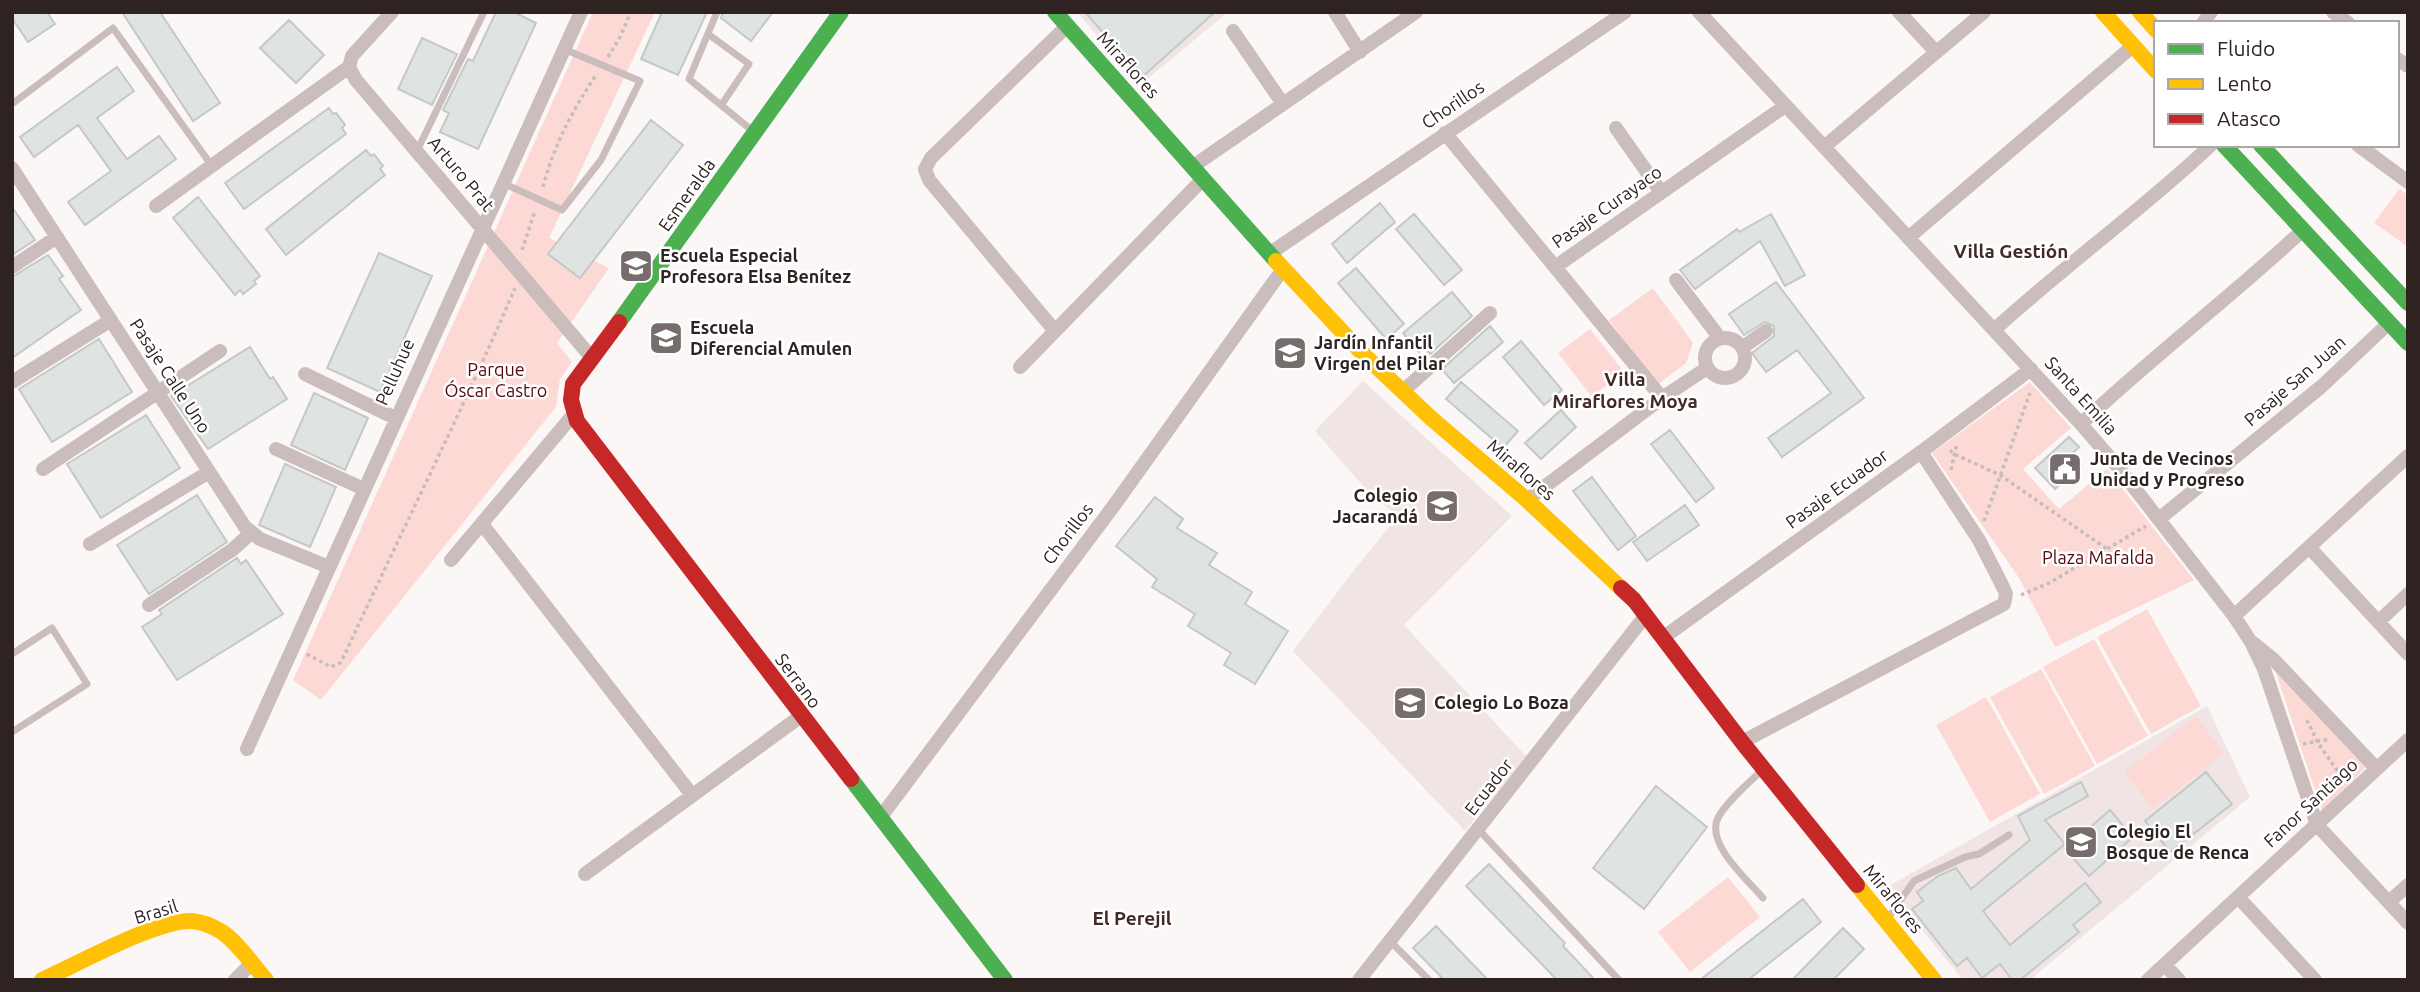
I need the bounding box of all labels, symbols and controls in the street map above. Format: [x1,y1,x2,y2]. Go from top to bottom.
legend [2154,21,2399,147]
street label: Miraflores [1094,27,1164,102]
text: Fluido [2217,36,2275,60]
text: Lento [2217,71,2272,95]
street label: Chorillos [1417,76,1488,132]
text: Atasco [2217,106,2281,130]
street label: Arturo Prat [425,132,499,215]
street label: Esmeralda [654,154,718,235]
street label: Pasaje Curayaco [1548,161,1665,251]
district label: Villa Gestión [1954,240,2068,262]
place label: Escuela Especial Profesora Elsa Benítez [660,245,851,286]
school or university icon: Escuela Especial Profesora Elsa Benítez [617,247,655,285]
street label: Pasaje Calle Uno [126,315,215,436]
place label: Escuela Diferencial Amulen [690,317,852,358]
school or university icon: Escuela Diferencial Amulen [647,319,685,357]
street label: Pasaje San Juan [2240,331,2349,429]
place label: Jardín Infantil Virgen del Pilar [1314,332,1446,373]
school or university icon: Jardín Infantil Virgen del Pilar [1271,334,1309,372]
street label: Pelluhue [371,335,418,408]
street label: Santa Emilia [2042,352,2122,438]
park label: Parque Óscar Castro [445,359,547,400]
district label: Villa Miraflores Moya [1552,368,1698,412]
street label: Miraflores [1484,435,1560,504]
street label: Pasaje Ecuador [1782,444,1891,532]
place label: Junta de Vecinos Unidad y Progreso [2090,448,2245,489]
public building icon: Junta de Vecinos Unidad y Progreso [2046,450,2084,488]
place label: Colegio Jacarandá [1332,485,1418,526]
school or university icon: Colegio Jacarandá [1423,487,1461,525]
street label: Chorillos [1038,499,1097,568]
park label: Plaza Mafalda [2042,547,2154,567]
street label: Serrano [772,649,826,712]
school or university icon: Colegio Lo Boza [1391,684,1429,722]
place label: Colegio Lo Boza [1434,692,1569,712]
street label: Ecuador [1460,754,1516,818]
street label: Fanor Santiago [2259,754,2361,851]
place label: Colegio El Bosque de Renca [2106,821,2249,862]
school or university icon: Colegio El Bosque de Renca [2062,823,2100,861]
street label: Miraflores [1860,860,1928,937]
street label: Brasil [132,895,180,927]
district label: El Perejil [1092,907,1172,929]

